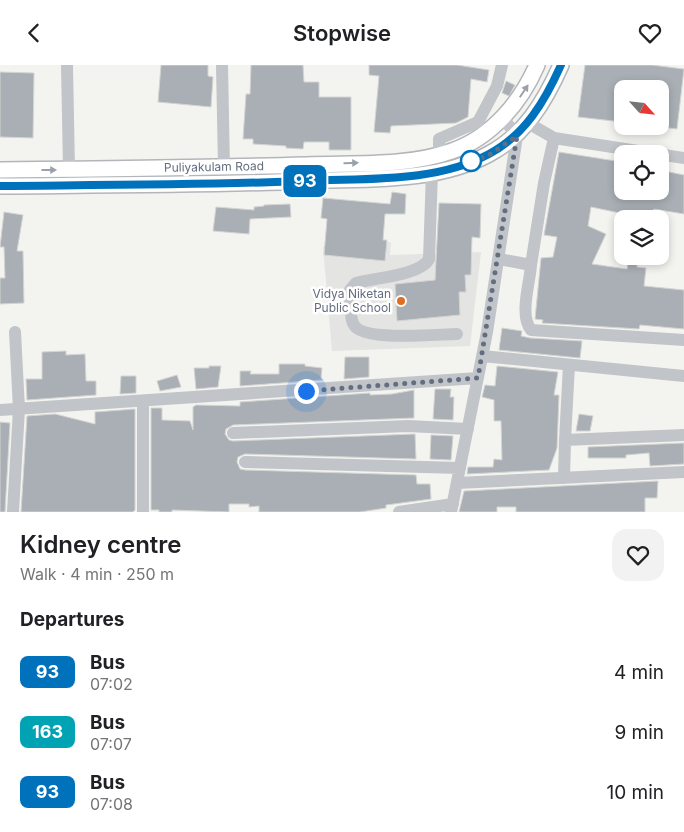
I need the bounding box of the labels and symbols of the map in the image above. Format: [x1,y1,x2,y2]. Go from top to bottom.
north arrow [614,80,669,135]
one-way arrow [519,84,529,98]
unlabelled marker [460,150,482,172]
street label: Puliyakulam Road [164,158,264,175]
one-way arrow [343,159,359,167]
line badge: 93 [282,165,328,197]
one-way arrow [41,166,57,174]
place label: Vidya Niketan Public School [313,286,391,315]
marker: Vidya Niketan Public School [395,295,407,307]
your location [294,379,319,404]

